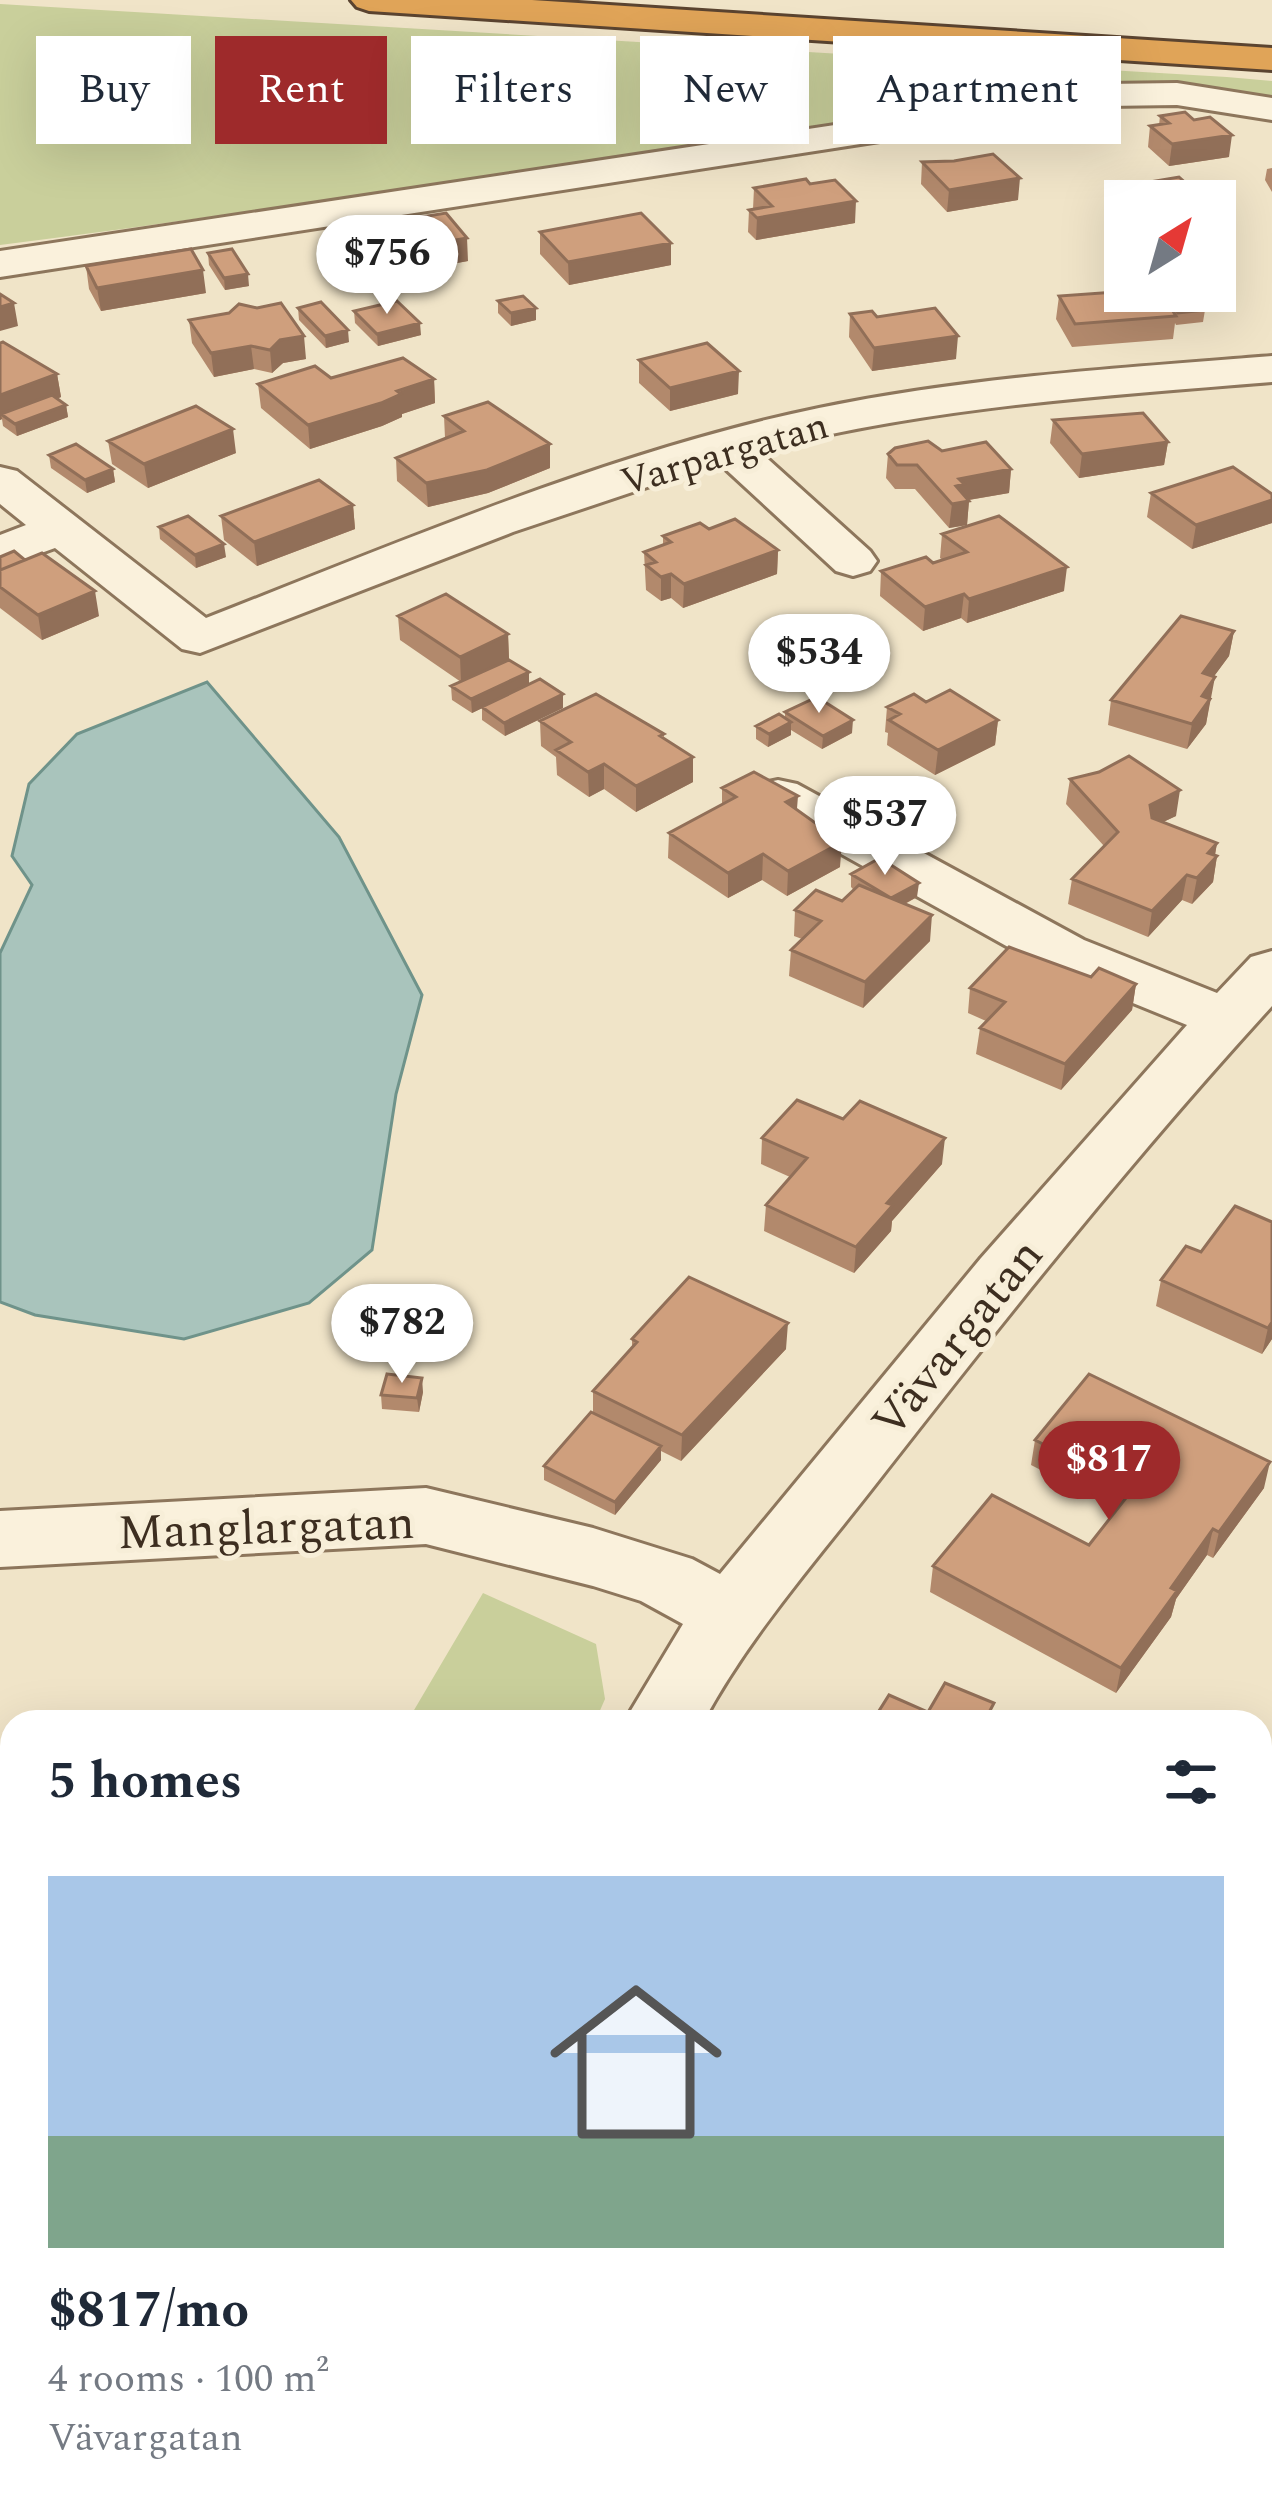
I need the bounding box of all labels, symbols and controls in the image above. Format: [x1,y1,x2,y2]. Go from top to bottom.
chip: Buy [36,36,191,144]
chip: Rent [215,36,387,144]
chip: Filters [411,36,616,144]
chip: New [640,36,809,144]
chip: Apartment [833,36,1121,144]
north arrow [1104,180,1236,312]
map controls [1104,180,1236,312]
pin: $756 [316,215,458,317]
text: $756 [343,224,431,283]
street label: Varpargatan [614,397,836,512]
pin: $534 [748,614,890,716]
text: $534 [775,623,863,682]
pin: $537 [814,776,956,878]
text: $537 [841,785,929,844]
street label: Vävargatan [854,1222,1062,1455]
pin: $782 [331,1284,473,1386]
text: $782 [358,1293,446,1352]
pin: $817 [1038,1421,1180,1523]
text: $817 [1065,1430,1153,1489]
street label: Manglargatan [116,1487,416,1570]
text: 5 homes [48,1743,242,1821]
icon: filters [1158,1749,1224,1815]
icon: home [528,1954,744,2170]
text: $817/mo [48,2272,249,2350]
text: 4 rooms · 100 m² [48,2350,329,2409]
text: Vävargatan [48,2409,243,2468]

